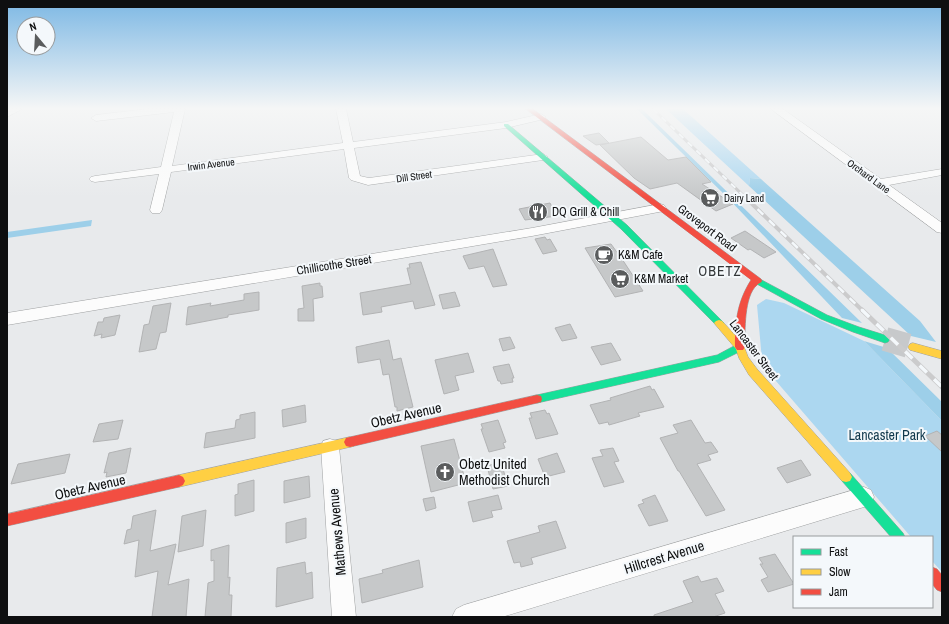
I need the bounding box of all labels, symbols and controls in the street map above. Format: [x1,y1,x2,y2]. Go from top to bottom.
north arrow [16,16,56,56]
text: N [28,19,38,34]
street label: Irwin Avenue [187,155,236,174]
street label: Orchard Lane [845,156,893,197]
street label: Dill Street [395,167,434,185]
supermarket icon: Dairy Land [699,187,721,209]
place label: Dairy Land [724,192,764,205]
restaurant icon: DQ Grill & Chill [527,201,549,223]
street label: Groveport Road [674,201,740,255]
place label: DQ Grill & Chill [552,204,619,220]
cafe icon: K&M Cafe [593,244,615,266]
place label: K&M Cafe [618,247,663,263]
street label: Chillicothe Street [295,251,373,279]
district label: OBETZ [698,262,742,280]
supermarket icon: K&M Market [609,268,631,290]
place label: K&M Market [634,271,688,287]
street label: Lancaster Street [726,316,782,384]
street label: Obetz Avenue [369,398,443,432]
park label: Lancaster Park [848,426,926,444]
place label: Obetz United Methodist Church [459,455,550,489]
church icon: Obetz United Methodist Church [434,461,456,483]
street label: Obetz Avenue [53,470,127,504]
street label: Mathews Avenue [324,488,350,576]
street label: Hillcrest Avenue [622,536,706,578]
legend [793,536,933,608]
text: Fast [829,544,848,560]
text: Slow [829,564,851,580]
text: Jam [829,584,848,600]

